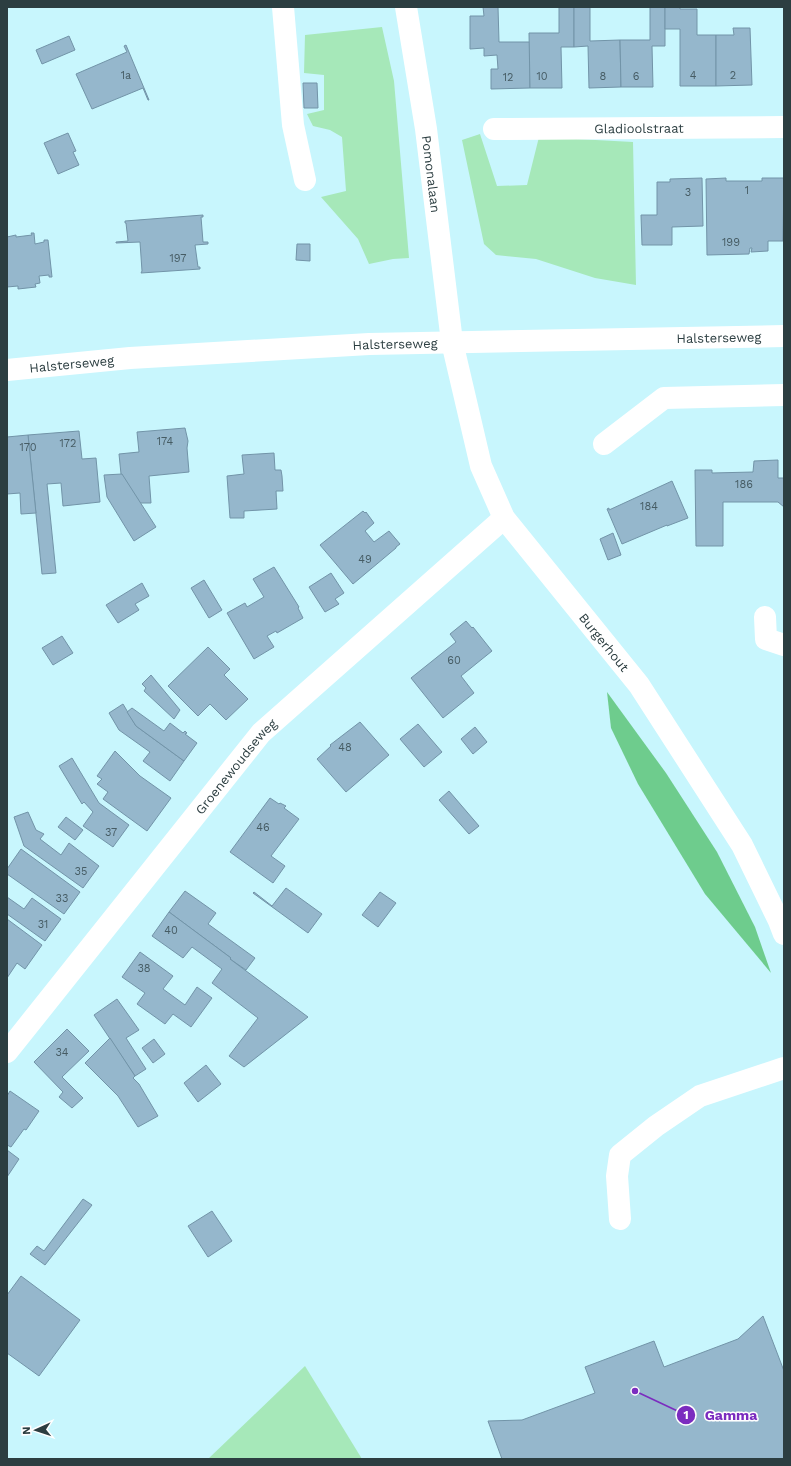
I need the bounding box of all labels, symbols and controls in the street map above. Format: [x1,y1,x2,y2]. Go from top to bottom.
house number: 1a [121,69,131,82]
house number: 4 [690,69,697,82]
house number: 2 [730,69,736,82]
house number: 10 [536,70,548,83]
house number: 8 [600,70,607,83]
house number: 6 [633,70,640,83]
house number: 12 [503,71,513,84]
street label: Gladioolstraat [594,121,684,136]
street label: Pomonalaan [419,134,443,214]
house number: 1 [745,184,749,197]
house number: 3 [685,186,691,199]
house number: 199 [722,236,740,249]
house number: 197 [169,252,187,265]
street label: Halsterseweg [676,329,762,346]
street label: Halsterseweg [352,336,438,353]
street label: Halsterseweg [29,353,115,376]
house number: 174 [157,435,173,448]
house number: 172 [60,437,76,450]
house number: 170 [19,441,37,454]
house number: 186 [735,478,753,491]
house number: 184 [640,500,658,513]
house number: 49 [358,553,372,566]
street label: Burgerhout [576,610,632,675]
house number: 60 [447,654,461,667]
street label: Groenewoudseweg [192,716,280,817]
house number: 48 [338,741,352,754]
house number: 46 [256,821,270,834]
house number: 37 [105,826,117,839]
house number: 35 [75,865,87,878]
house number: 33 [56,892,68,905]
house number: 31 [38,918,48,931]
house number: 40 [164,924,178,937]
house number: 38 [137,962,151,975]
house number: 34 [55,1046,69,1059]
callout: Gamma [676,1402,765,1428]
text: Gamma [705,1407,758,1423]
text: 1 [683,1408,689,1422]
north arrow [16,1410,56,1450]
text: N [20,1426,33,1435]

